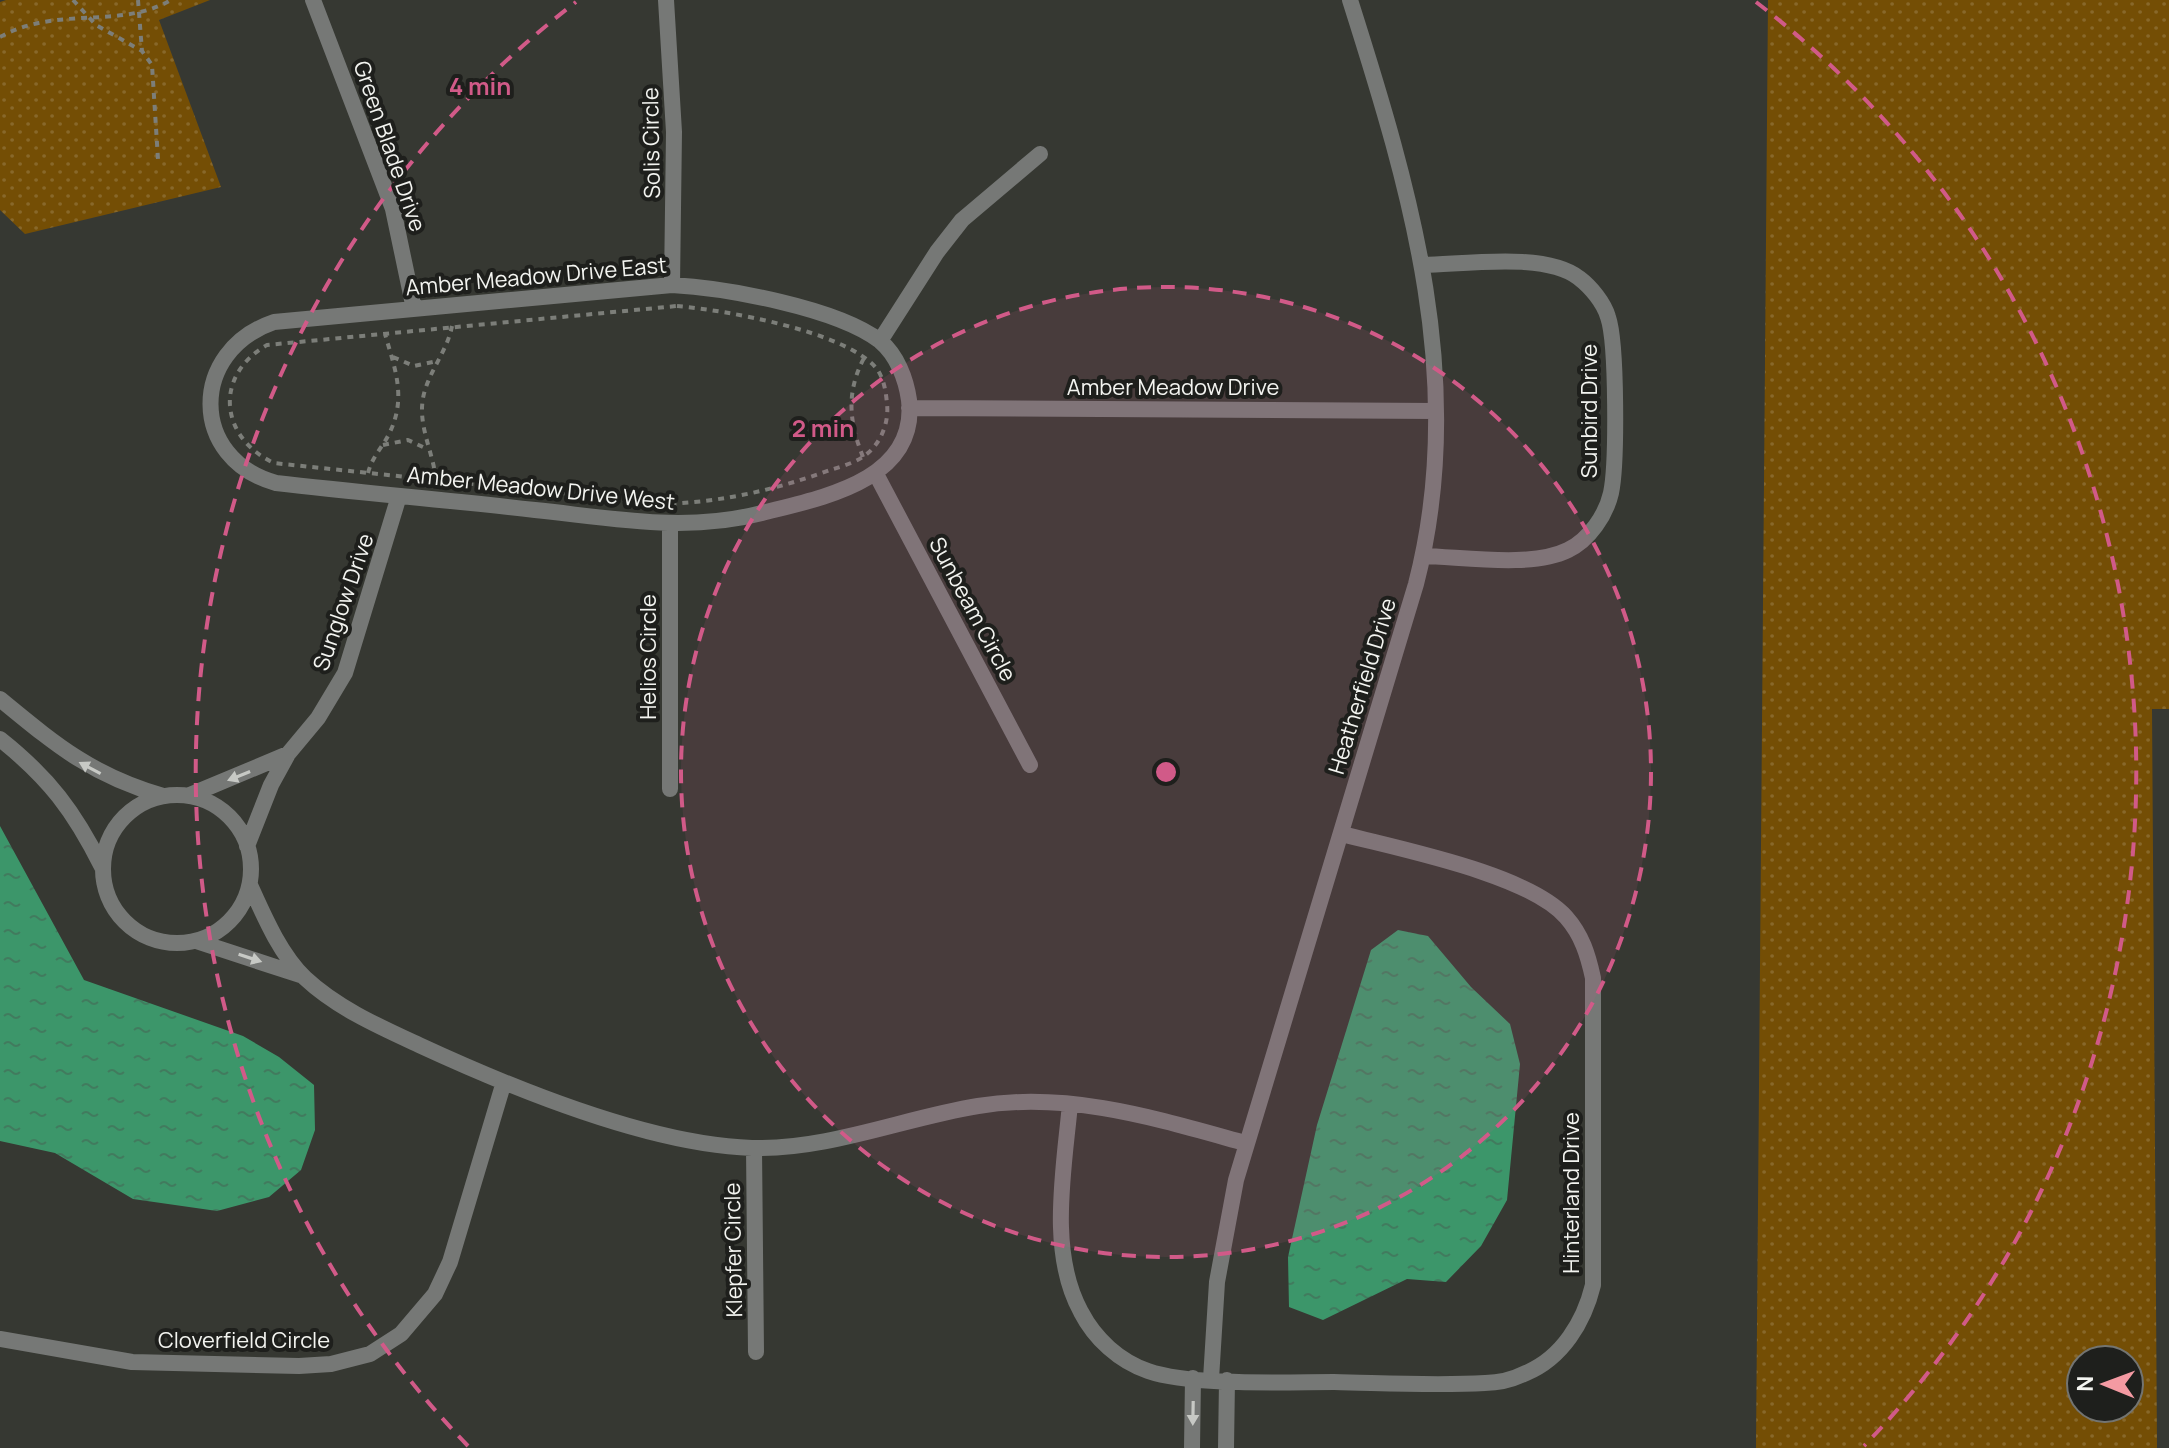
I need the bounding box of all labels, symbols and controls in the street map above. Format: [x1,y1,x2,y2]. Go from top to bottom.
street label: Green Blade Drive [347,57,433,235]
text: 4 min [449,69,511,102]
street label: Solis Circle [635,87,667,199]
street label: Amber Meadow Drive East [404,250,668,302]
street label: Sunbird Drive [1574,344,1604,478]
street label: Amber Meadow Drive [1067,372,1279,402]
text: 2 min [792,411,854,444]
street label: Amber Meadow Drive West [405,459,677,517]
street label: Sunglow Drive [306,529,381,675]
street label: Sunbeam Circle [922,532,1024,686]
street label: Helios Circle [633,594,663,720]
street label: Heatherfield Drive [1321,594,1403,778]
centre of rings [1152,758,1180,786]
one-way arrow [79,761,102,774]
one-way arrow [227,770,251,783]
one-way arrow [238,952,262,964]
street label: Hinterland Drive [1556,1112,1586,1274]
street label: Klepfer Circle [717,1182,749,1318]
street label: Cloverfield Circle [158,1325,330,1355]
north arrow [2065,1344,2145,1424]
text: N [2070,1375,2100,1392]
one-way arrow [1186,1401,1199,1426]

